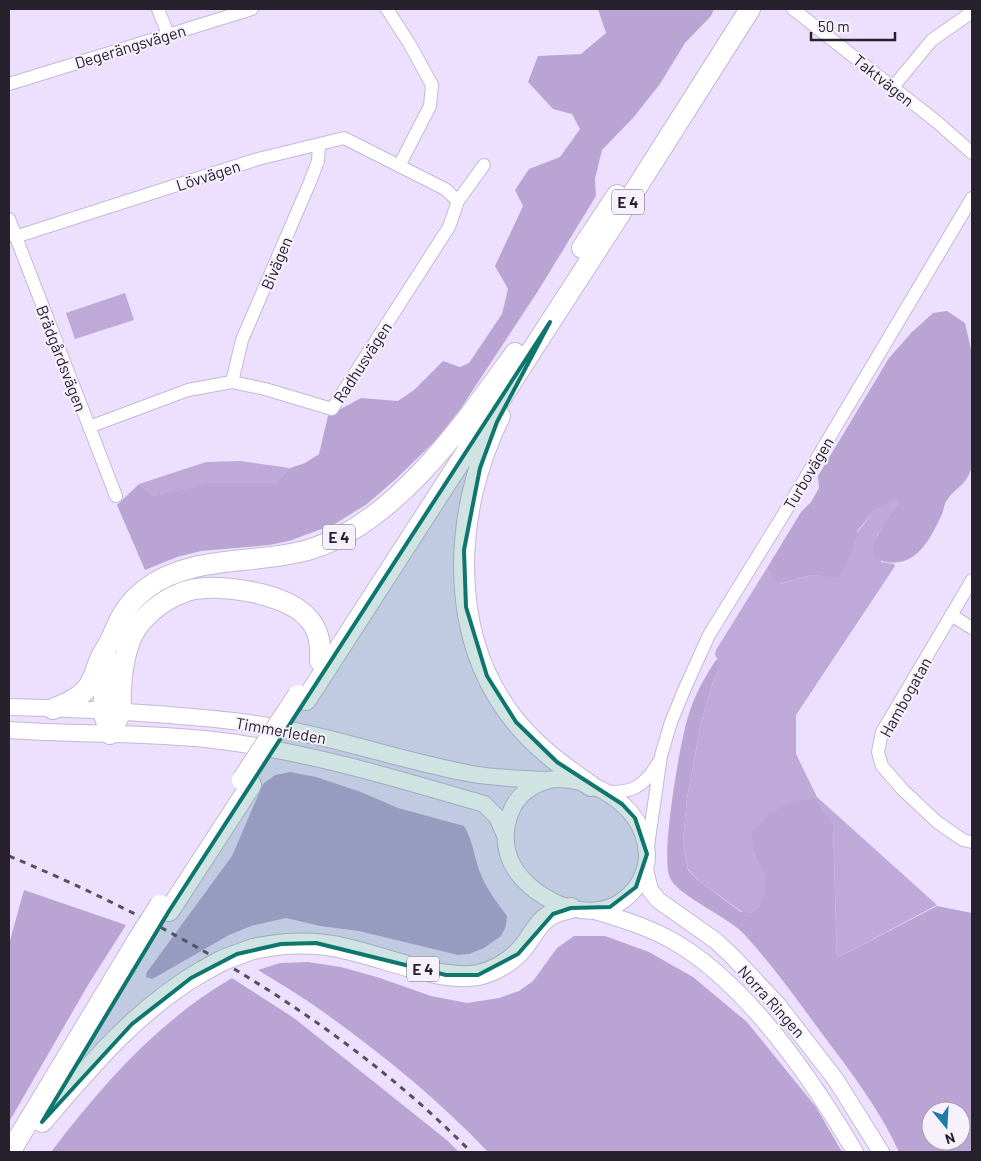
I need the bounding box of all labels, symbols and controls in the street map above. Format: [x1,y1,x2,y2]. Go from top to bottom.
scale bar [811,10,895,42]
text: 50 m [818,17,850,35]
street label: Degerängsvägen [72,20,188,72]
street label: Taktvägen [850,50,918,110]
street label: Lövvägen [174,156,242,194]
road number: E 4 [612,190,644,214]
street label: Bivägen [256,234,296,292]
street label: Brädgårdsvägen [33,302,91,414]
street label: Radhusvägen [329,318,395,406]
street label: Turbovägen [779,433,837,513]
road number: E 4 [323,524,355,550]
street label: Hambogatan [875,654,935,740]
street label: Timmerleden [234,713,328,747]
road number: E 4 [407,956,439,982]
street label: Norra Ringen [735,961,809,1041]
north arrow [921,1101,971,1151]
text: N [943,1129,957,1148]

